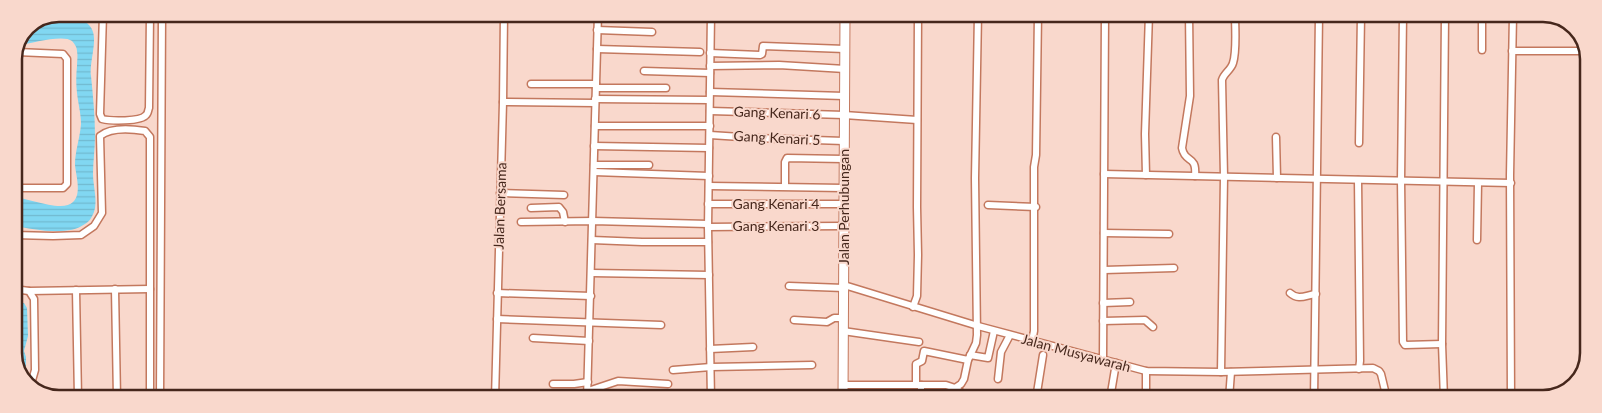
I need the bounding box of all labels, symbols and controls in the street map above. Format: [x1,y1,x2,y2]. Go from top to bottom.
street label: Gang Kenari 6 [733,102,821,123]
street label: Gang Kenari 5 [733,127,821,148]
street label: Jalan Perhubungan [835,149,852,265]
street label: Jalan Bersama [489,162,510,250]
street label: Gang Kenari 4 [733,195,819,212]
street label: Gang Kenari 3 [733,217,819,234]
street label: Jalan Musyawarah [1020,330,1133,375]

